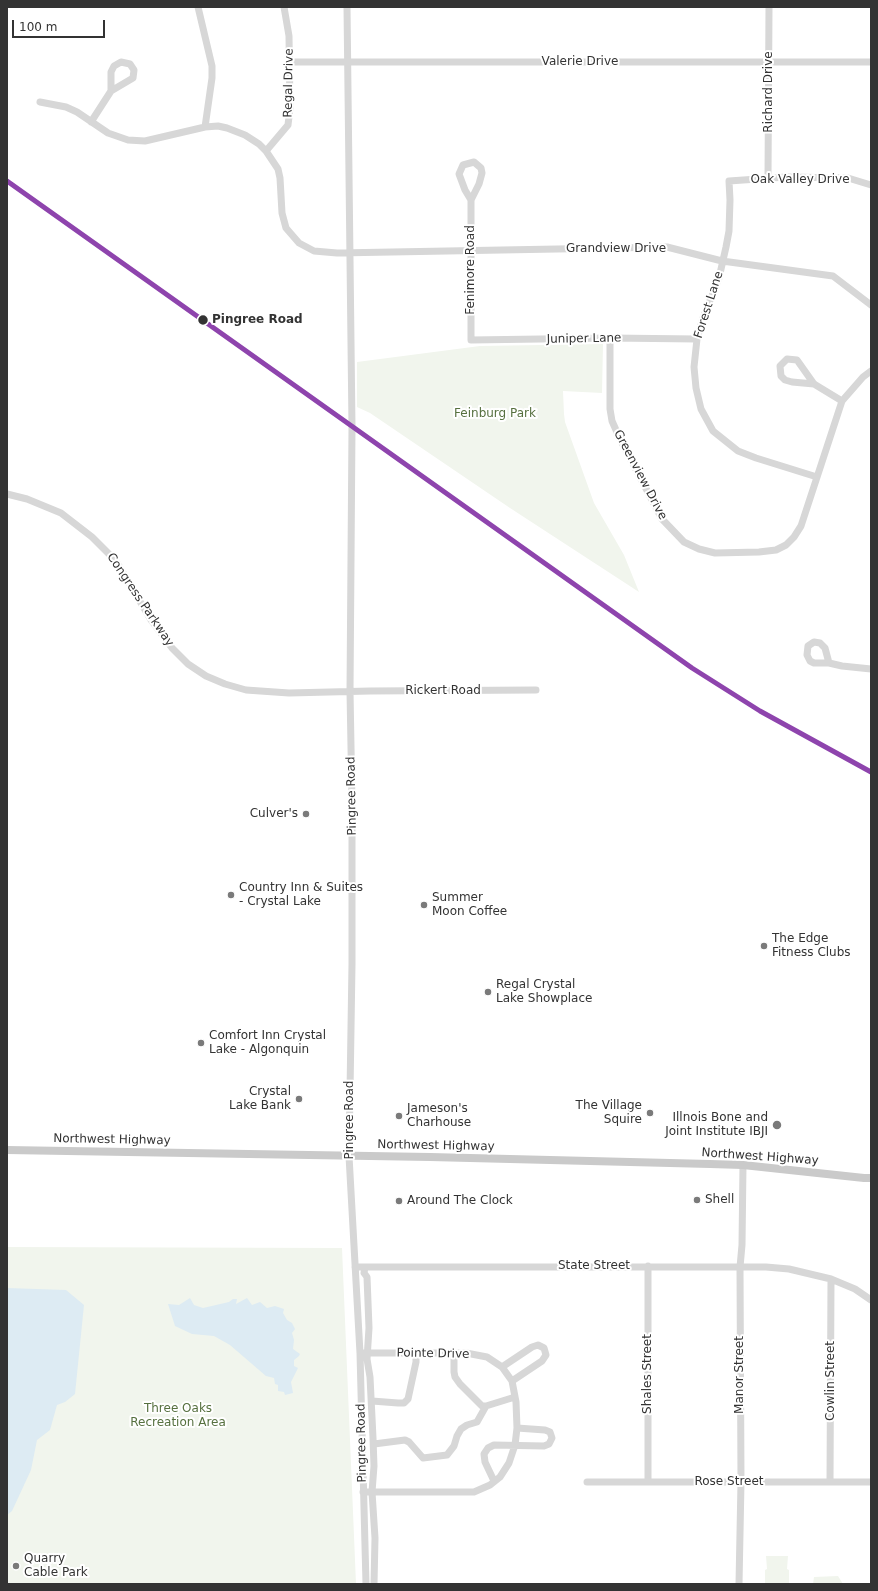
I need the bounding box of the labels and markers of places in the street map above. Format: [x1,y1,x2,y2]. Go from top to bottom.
marker: Pingree Road [196,313,210,327]
place label: Pingree Road [212,313,303,327]
place label: Culver's [250,807,298,821]
marker: Culver's [301,809,311,819]
place label: Country Inn & Suites - Crystal Lake [239,881,363,909]
marker: Country Inn & Suites - Crystal Lake [226,890,236,900]
place label: Summer Moon Coffee [432,891,507,919]
marker: Summer Moon Coffee [419,900,429,910]
place label: The Edge Fitness Clubs [772,932,851,960]
marker: The Edge Fitness Clubs [759,941,769,951]
place label: Regal Crystal Lake Showplace [496,978,592,1006]
marker: Regal Crystal Lake Showplace [483,987,493,997]
place label: Comfort Inn Crystal Lake - Algonquin [209,1029,326,1057]
marker: Comfort Inn Crystal Lake - Algonquin [196,1038,206,1048]
place label: Crystal Lake Bank [229,1085,291,1113]
marker: Crystal Lake Bank [294,1094,304,1104]
place label: The Village Squire [576,1099,642,1127]
place label: Jameson's Charhouse [407,1102,471,1130]
marker: The Village Squire [645,1108,655,1118]
marker: Jameson's Charhouse [394,1111,404,1121]
place label: Illnois Bone and Joint Institute IBJI [665,1111,768,1139]
marker: Illnois Bone and Joint Institute IBJI [771,1119,783,1131]
place label: Shell [705,1193,734,1207]
place label: Around The Clock [407,1194,513,1208]
marker: Shell [692,1195,702,1205]
marker: Around The Clock [394,1196,404,1206]
place label: Quarry Cable Park [24,1552,88,1580]
marker: Quarry Cable Park [11,1561,21,1571]

